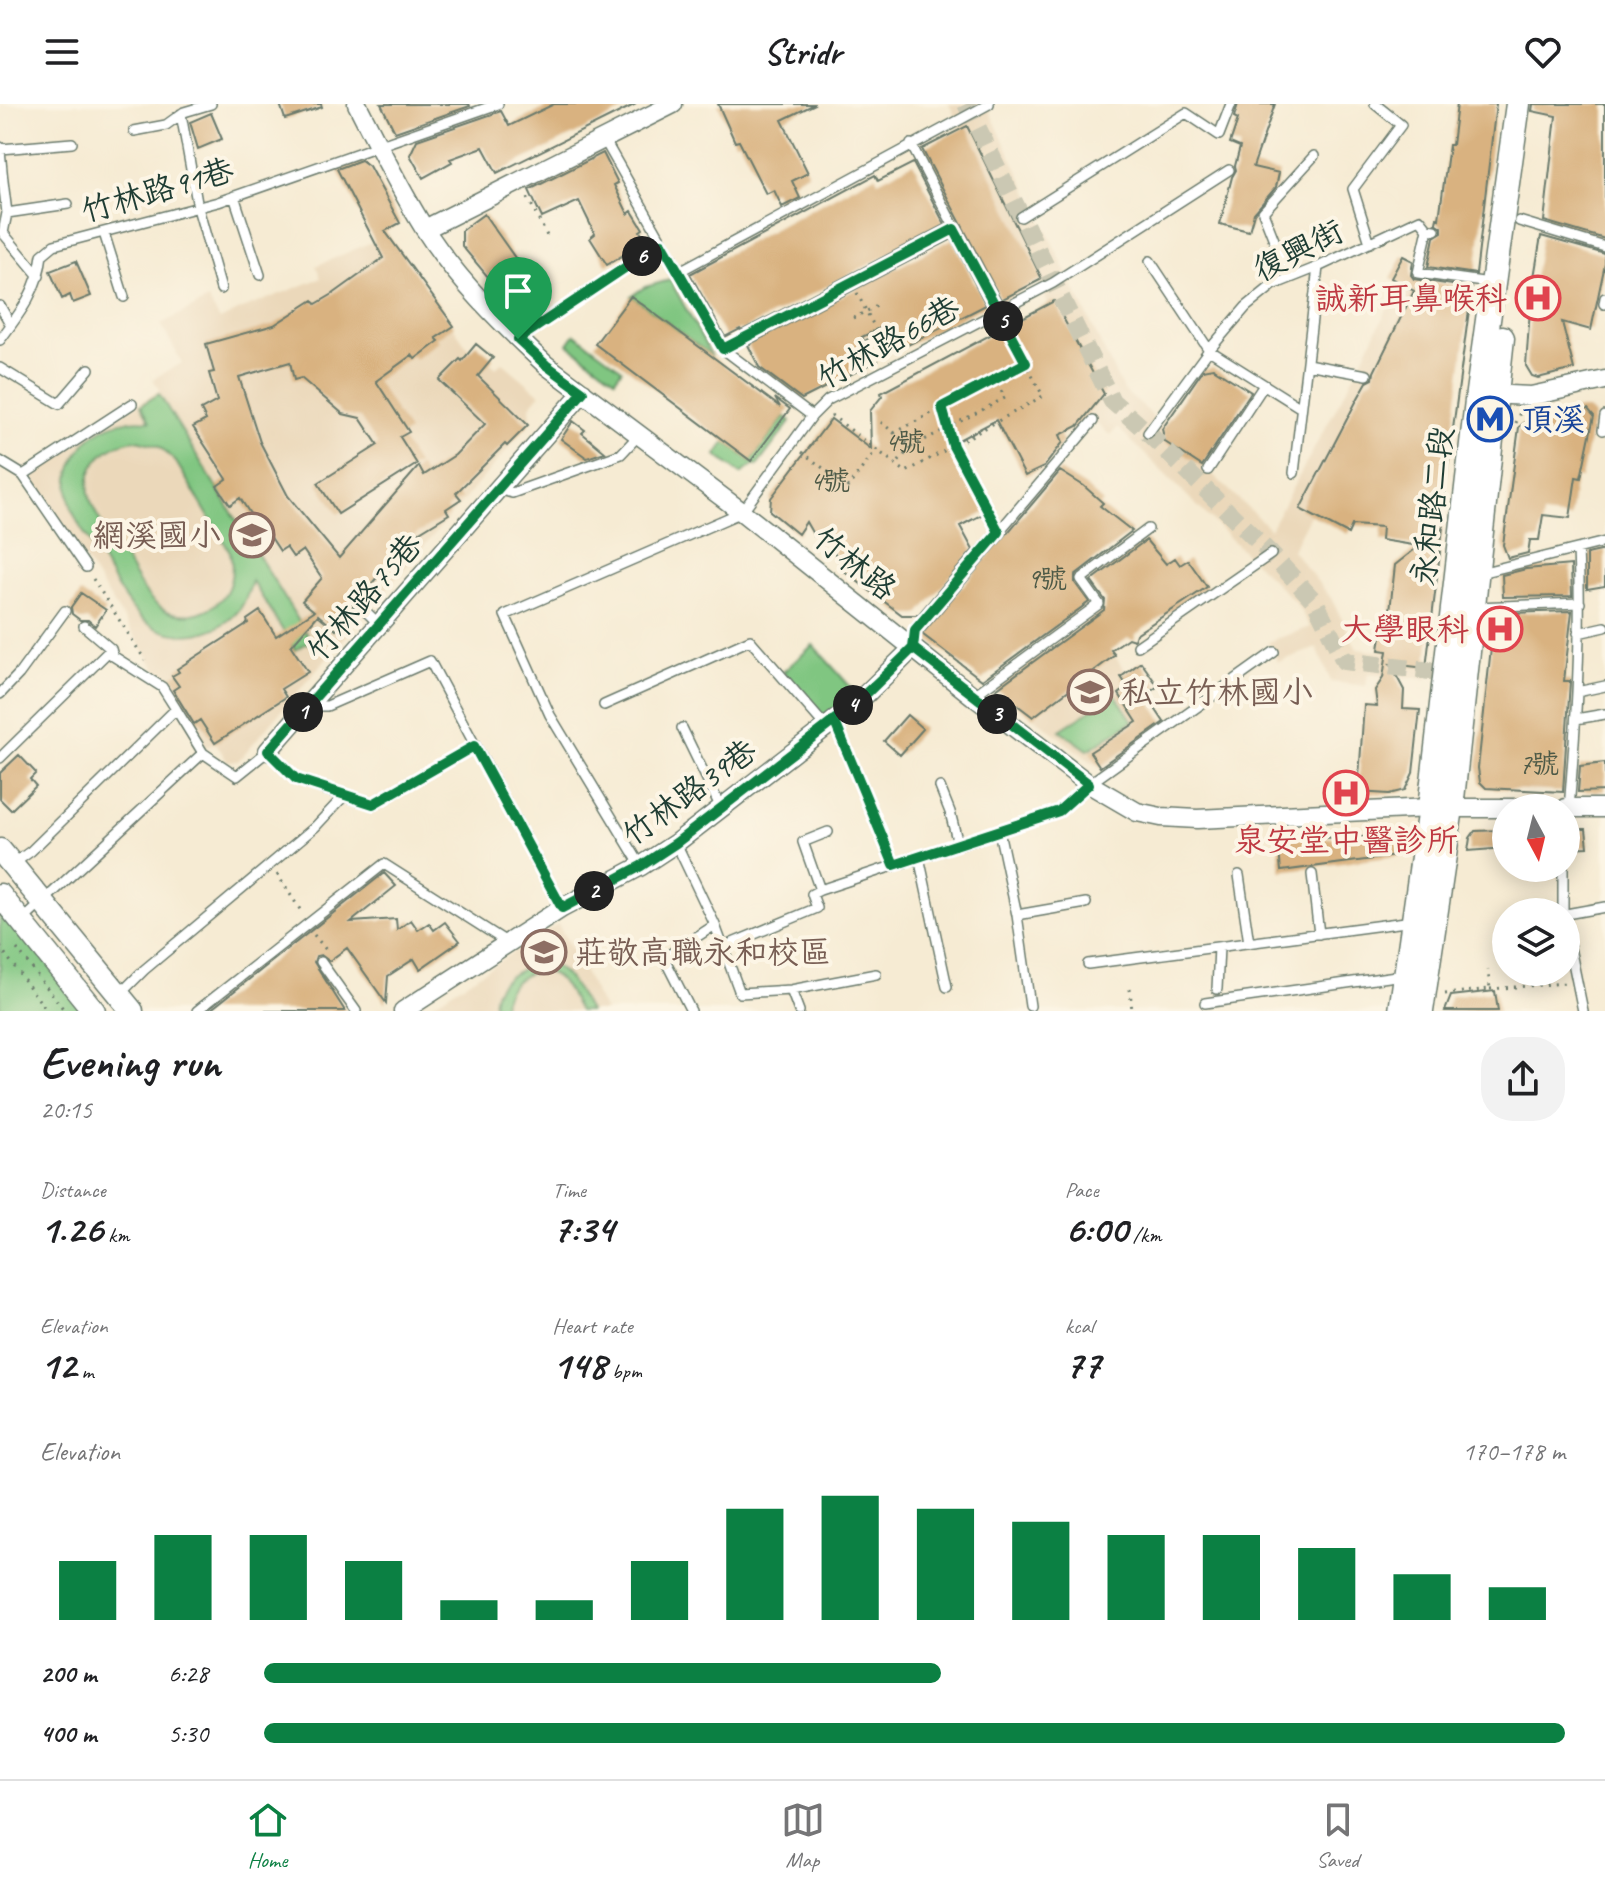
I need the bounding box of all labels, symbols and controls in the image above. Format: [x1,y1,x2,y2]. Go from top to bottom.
text: Stridr [764,29,841,75]
icon: menu [40,30,84,74]
icon: heart [1521,30,1565,74]
street label: 竹林路91巷 [76,149,238,232]
street label: 復興街 [1246,210,1350,291]
pin: 6 [622,236,662,276]
text: 6 [637,242,647,270]
pin [484,257,552,339]
icon: arrive [496,269,540,313]
hospital icon: 誠新耳鼻喉科 [1514,274,1562,322]
place label: 誠新耳鼻喉科 [1315,278,1507,319]
street label: 竹林路66巷 [810,286,967,398]
pin: 5 [983,301,1023,341]
text: 5 [998,307,1008,335]
metro station icon: 頂溪 [1466,395,1514,443]
place label: 頂溪 [1521,399,1585,440]
house number: 4號 [885,424,925,459]
street label: 永和路二段 [1402,424,1463,588]
house number: 4號 [810,463,850,498]
school or university icon: 網溪國小 [228,511,276,559]
place label: 網溪國小 [93,515,221,556]
street label: 竹林路 [804,517,905,610]
street label: 竹林路75巷 [297,525,431,670]
house number: 9號 [1027,561,1067,596]
hospital icon: 大學眼科 [1476,605,1524,653]
place label: 大學眼科 [1341,609,1469,650]
school or university icon: 私立竹林國小 [1066,668,1114,716]
place label: 私立竹林國小 [1121,672,1313,713]
pin: 4 [833,685,873,725]
text: 4 [848,691,858,719]
pin: 1 [283,692,323,732]
pin: 3 [977,694,1017,734]
text: 1 [298,698,308,726]
text: 3 [992,700,1002,728]
street label: 竹林路39巷 [614,730,765,855]
house number: 7號 [1519,746,1559,781]
hospital icon: 泉安堂中醫診所 [1322,769,1370,817]
north arrow [1492,794,1580,882]
map controls [1492,794,1580,986]
place label: 泉安堂中醫診所 [1234,820,1458,861]
pin: 2 [574,871,614,911]
text: 2 [589,877,599,905]
button: layers [1492,898,1580,986]
school or university icon: 莊敬高職永和校區 [520,928,568,976]
place label: 莊敬高職永和校區 [575,932,831,973]
text: Evening run [40,1035,220,1090]
button: share [1481,1037,1565,1121]
text: 20:15 [40,1093,92,1126]
text: Distance [40,1176,106,1204]
text: Time [552,1176,586,1204]
text: Pace [1065,1176,1099,1204]
text: 1.26 [40,1204,103,1254]
text: 7:34 [552,1204,614,1254]
text: 6:00 [1065,1204,1127,1254]
text: km [103,1221,130,1249]
text: /km [1127,1221,1162,1249]
text: Elevation [40,1312,108,1340]
text: Heart rate [552,1312,633,1340]
text: kcal [1065,1312,1094,1340]
text: 12 [40,1340,76,1390]
text: 148 [552,1340,606,1390]
text: 77 [1065,1340,1100,1390]
text: m [76,1357,94,1385]
text: bpm [606,1357,642,1385]
text: Elevation [40,1435,120,1468]
text: 170–178 m [1462,1435,1565,1468]
text: 200 m [40,1657,96,1690]
text: 6:28 [168,1657,208,1690]
text: 400 m [40,1717,96,1750]
text: 5:30 [168,1717,208,1750]
tab: Home [246,1798,290,1874]
tab: Map [781,1798,825,1874]
tab: Saved [1316,1798,1360,1874]

